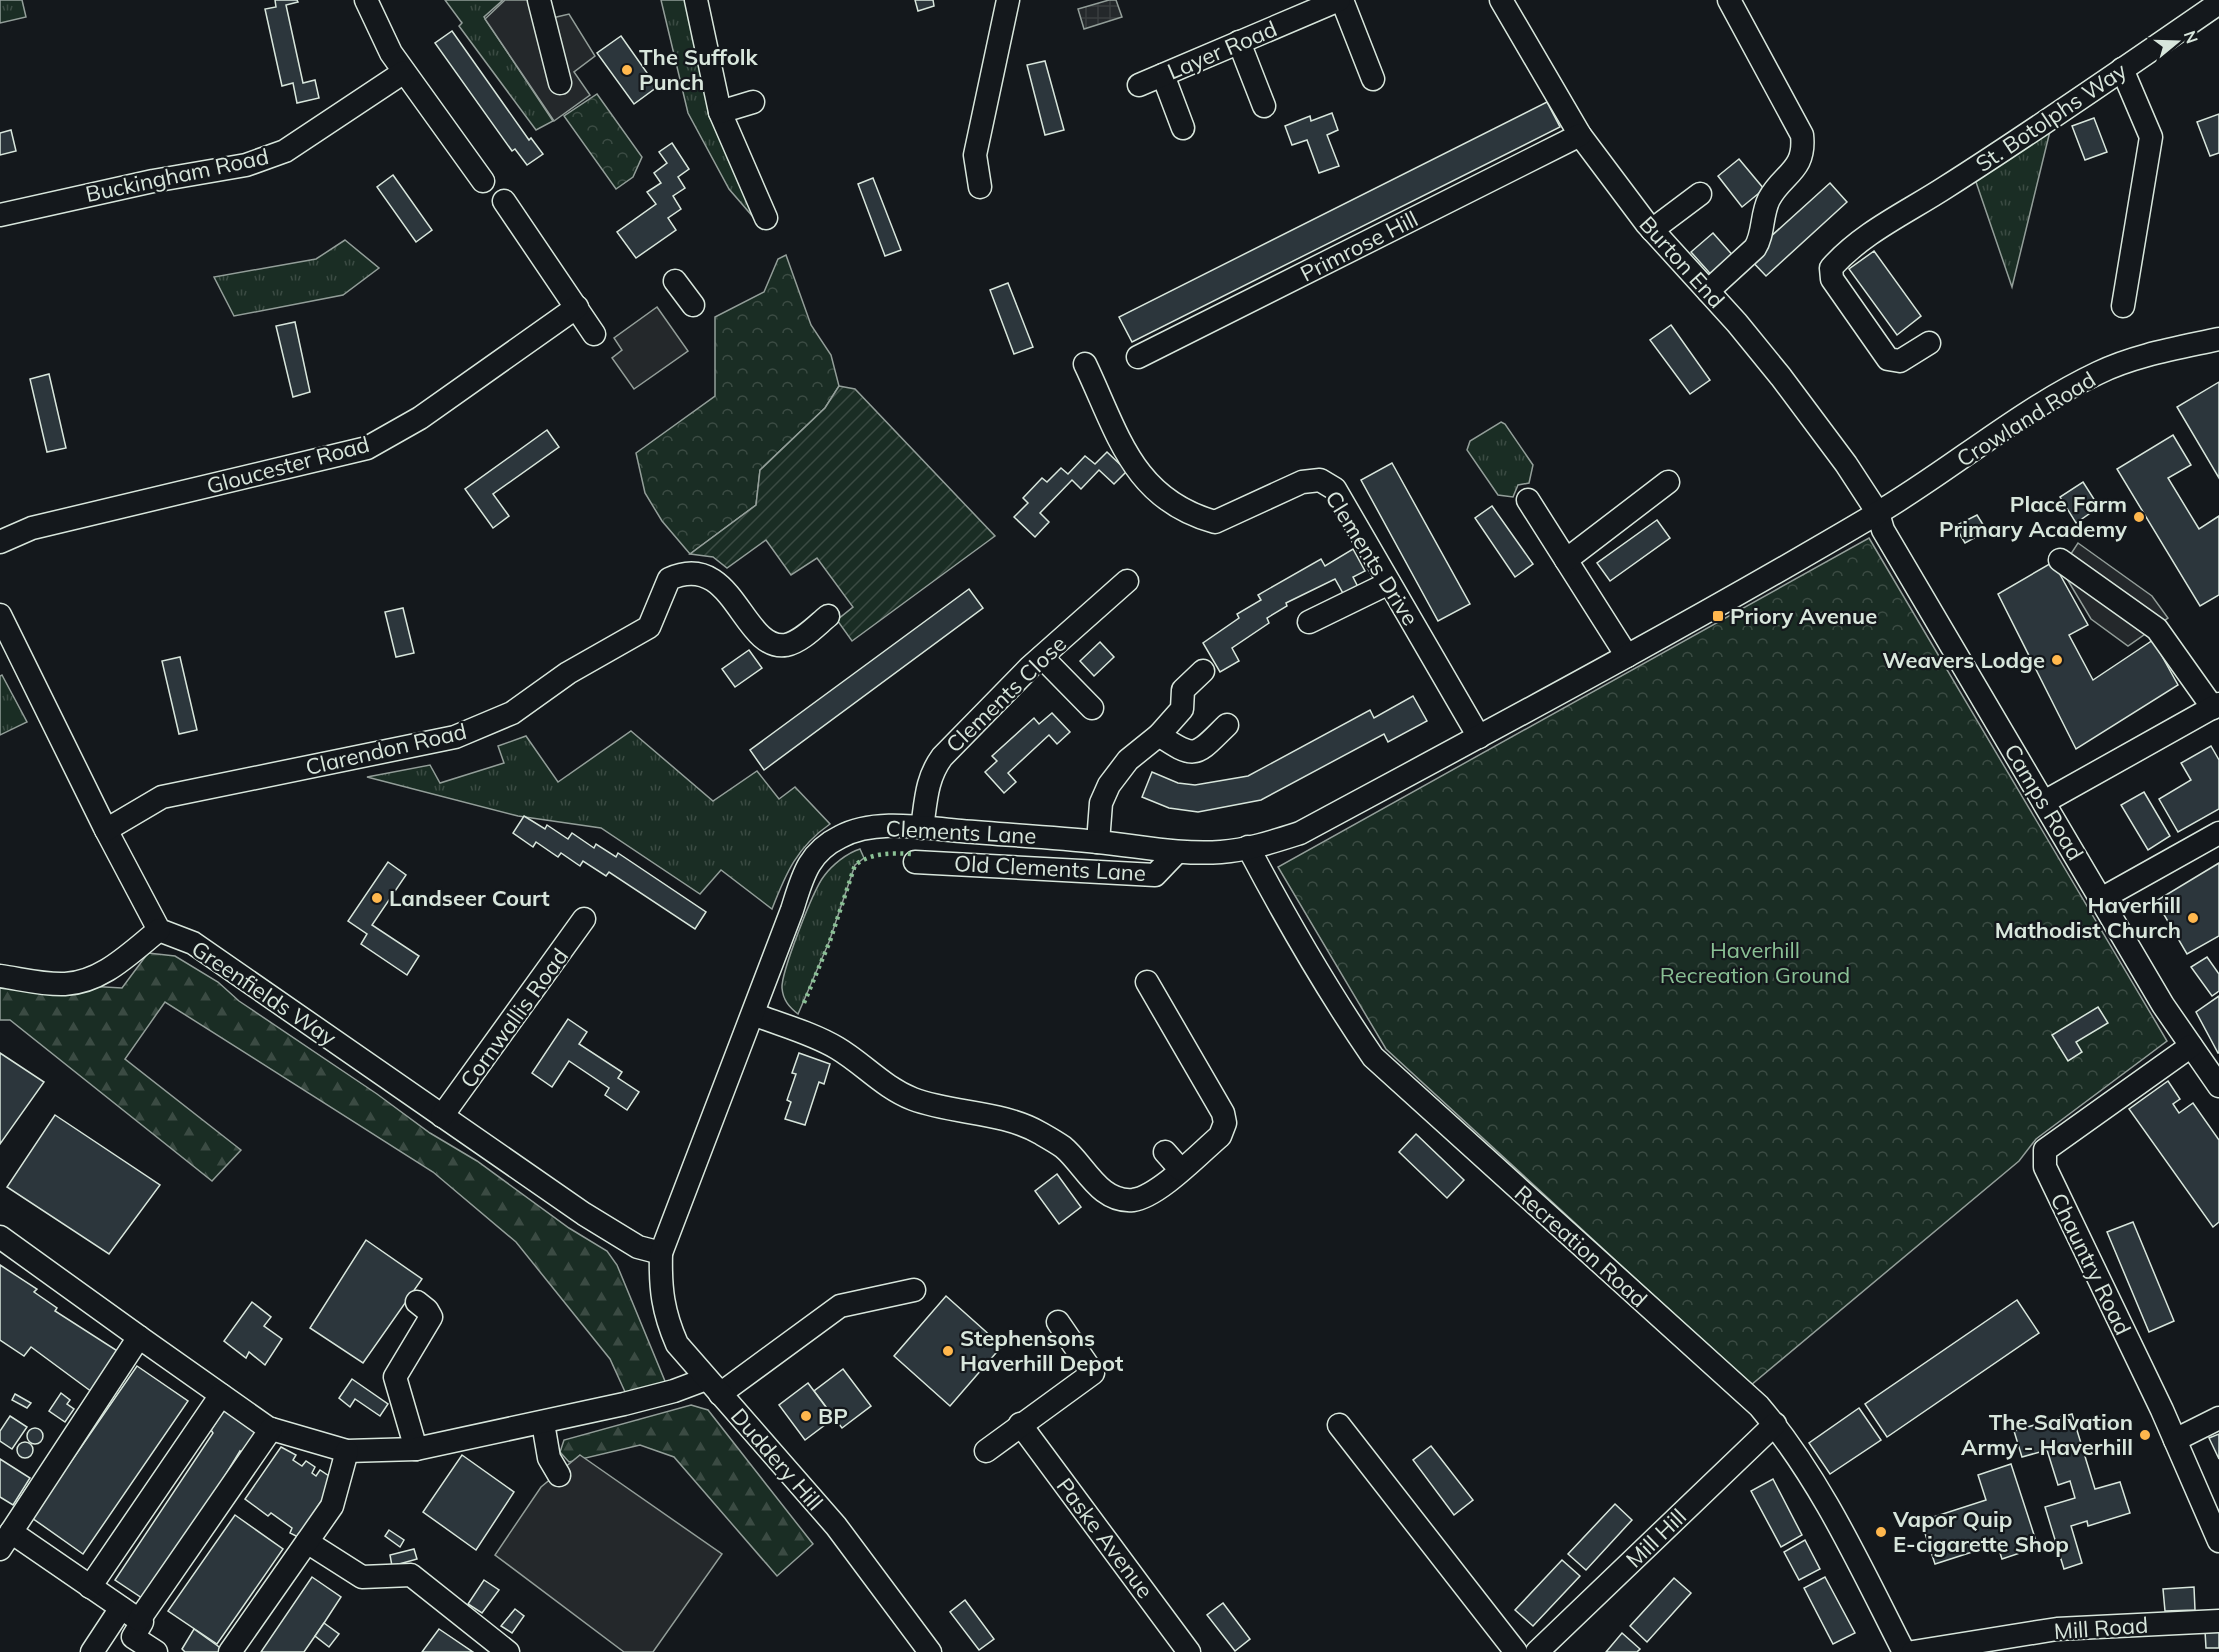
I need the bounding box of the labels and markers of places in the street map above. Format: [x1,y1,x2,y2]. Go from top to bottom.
place label: The Suffolk Punch [639,43,758,96]
marker: The Suffolk Punch [620,63,634,77]
place label: Place Farm Primary Academy [1939,490,2127,543]
marker: Place Farm Primary Academy [2132,510,2146,524]
place label: Priory Avenue [1730,602,1877,630]
marker: Priory Avenue [1711,609,1725,623]
place label: Weavers Lodge [1882,646,2045,674]
marker: Weavers Lodge [2050,653,2064,667]
place label: Landseer Court [389,884,550,912]
marker: Landseer Court [370,891,384,905]
place label: Haverhill Mathodist Church [1995,891,2181,944]
marker: Haverhill Mathodist Church [2186,911,2200,925]
place label: Stephensons Haverhill Depot [960,1324,1123,1377]
marker: Stephensons Haverhill Depot [941,1344,955,1358]
place label: BP [818,1402,848,1430]
place label: The Salvation Army - Haverhill [1961,1408,2133,1461]
marker: BP [799,1409,813,1423]
marker: The Salvation Army - Haverhill [2138,1428,2152,1442]
place label: Vapor Quip E-cigarette Shop [1892,1505,2069,1558]
marker: Vapor Quip E-cigarette Shop [1874,1525,1888,1539]

